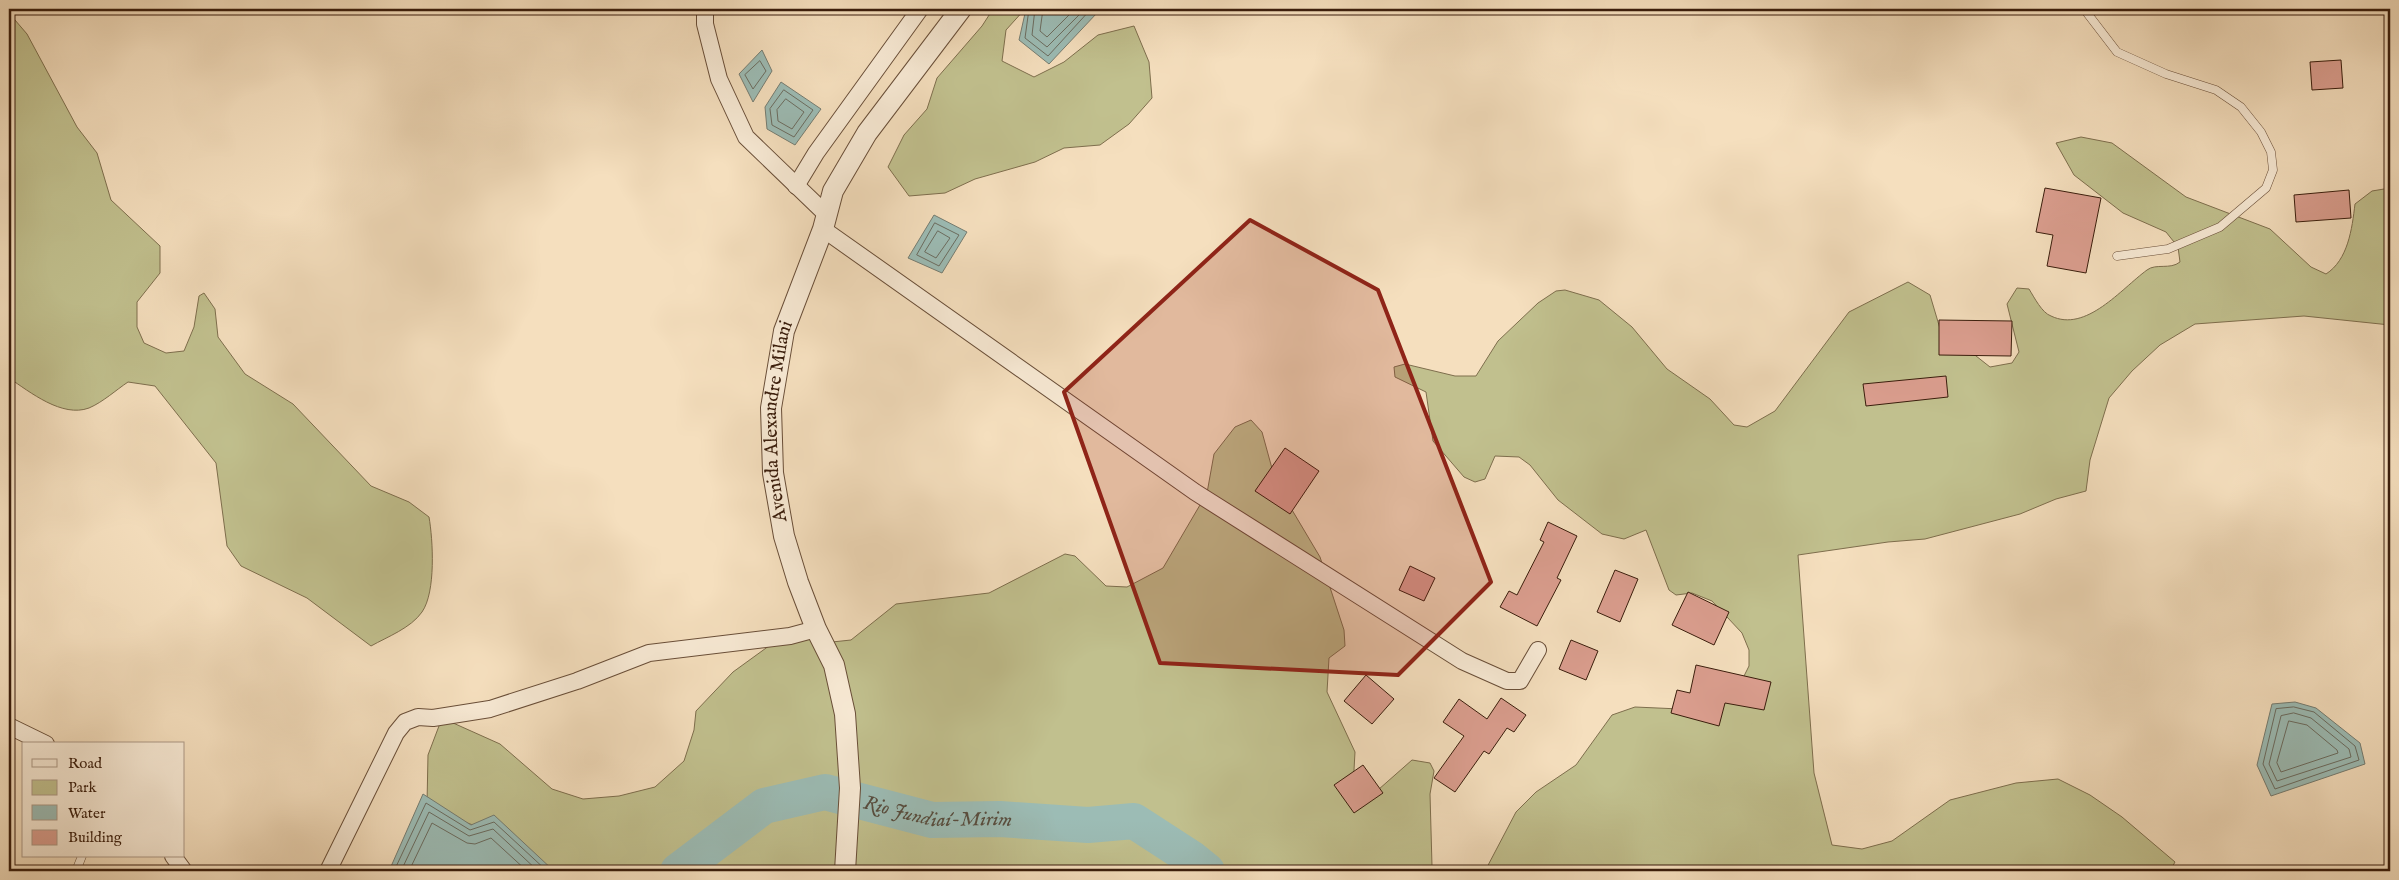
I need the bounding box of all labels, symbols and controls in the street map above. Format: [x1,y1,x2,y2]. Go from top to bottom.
street label: Avenida Alexandre Milani [759,317,799,525]
legend [22,742,185,858]
text: Road [68,754,103,773]
text: Park [68,778,98,797]
water label: Rio Jundiaí-Mirim [861,790,1013,833]
text: Water [68,804,106,823]
text: Building [68,828,123,847]

